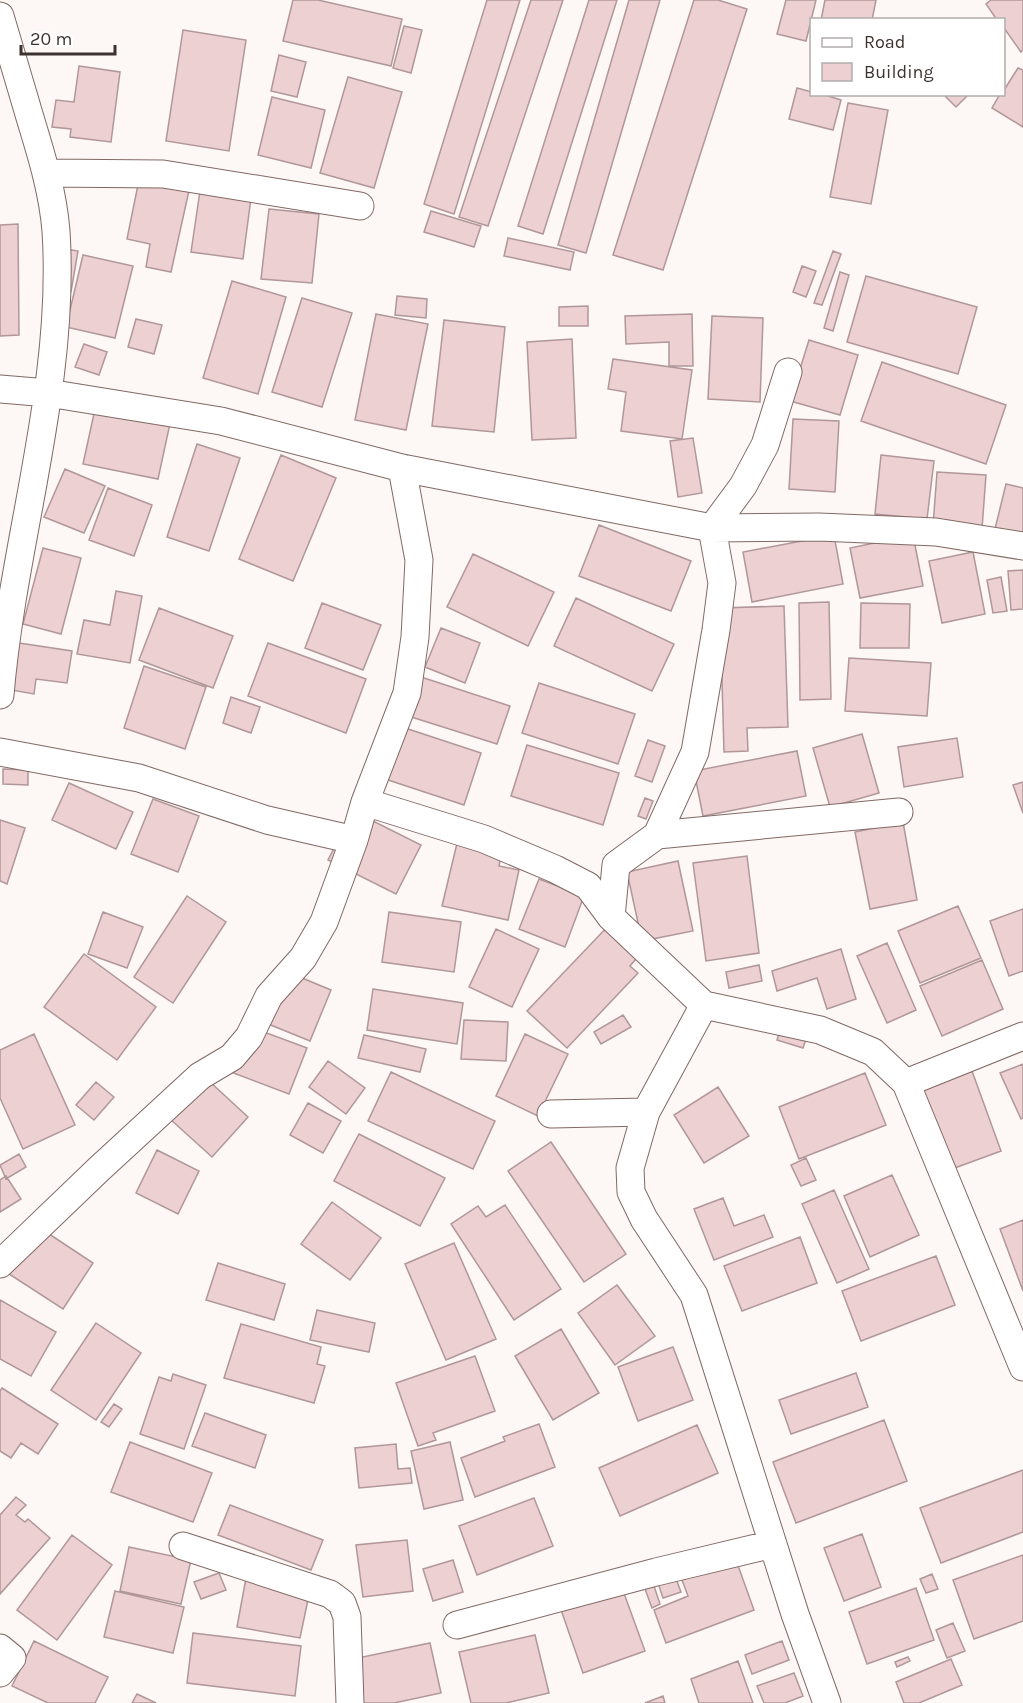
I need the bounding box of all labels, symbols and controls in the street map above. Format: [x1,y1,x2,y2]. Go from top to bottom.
scale bar [21,18,116,56]
legend [810,18,1005,96]
text: 20 m [30,28,72,50]
text: Road [864,31,905,53]
text: Building [864,61,934,83]

